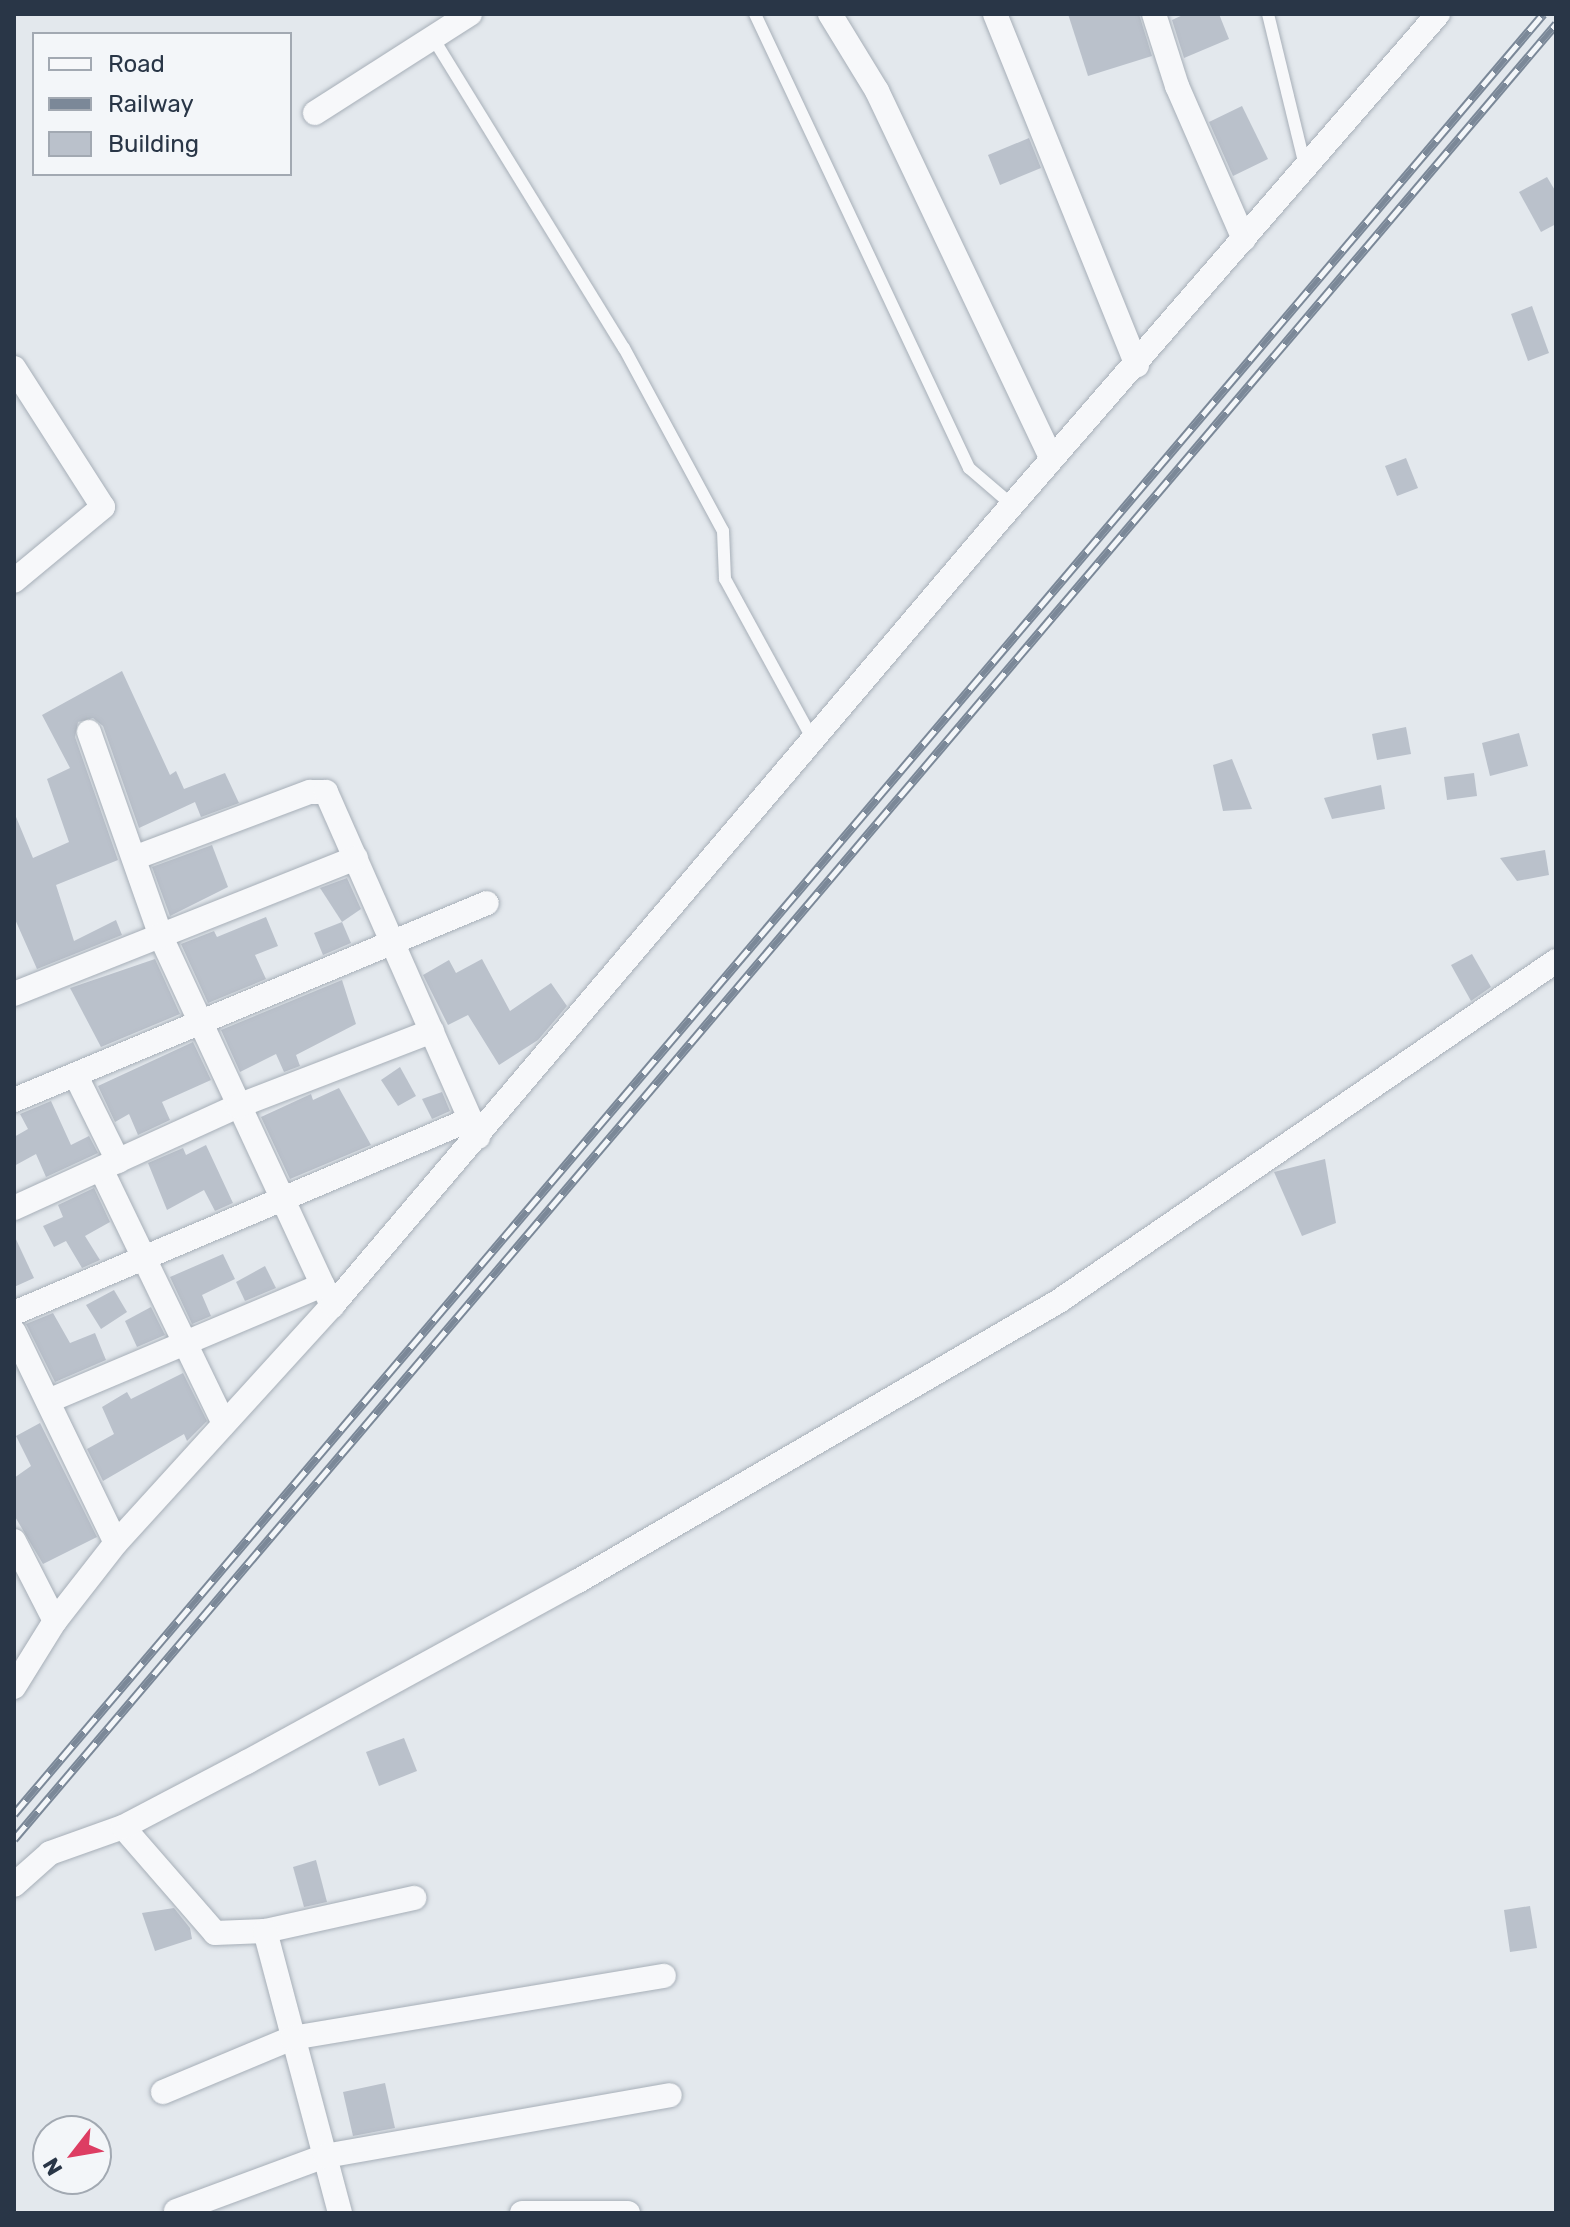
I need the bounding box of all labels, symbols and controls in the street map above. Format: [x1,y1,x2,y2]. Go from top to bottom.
legend [32,32,292,176]
text: Road [108,50,165,78]
text: Railway [108,90,194,118]
text: Building [108,130,199,158]
north arrow [32,2115,112,2195]
text: N [37,2153,68,2180]

